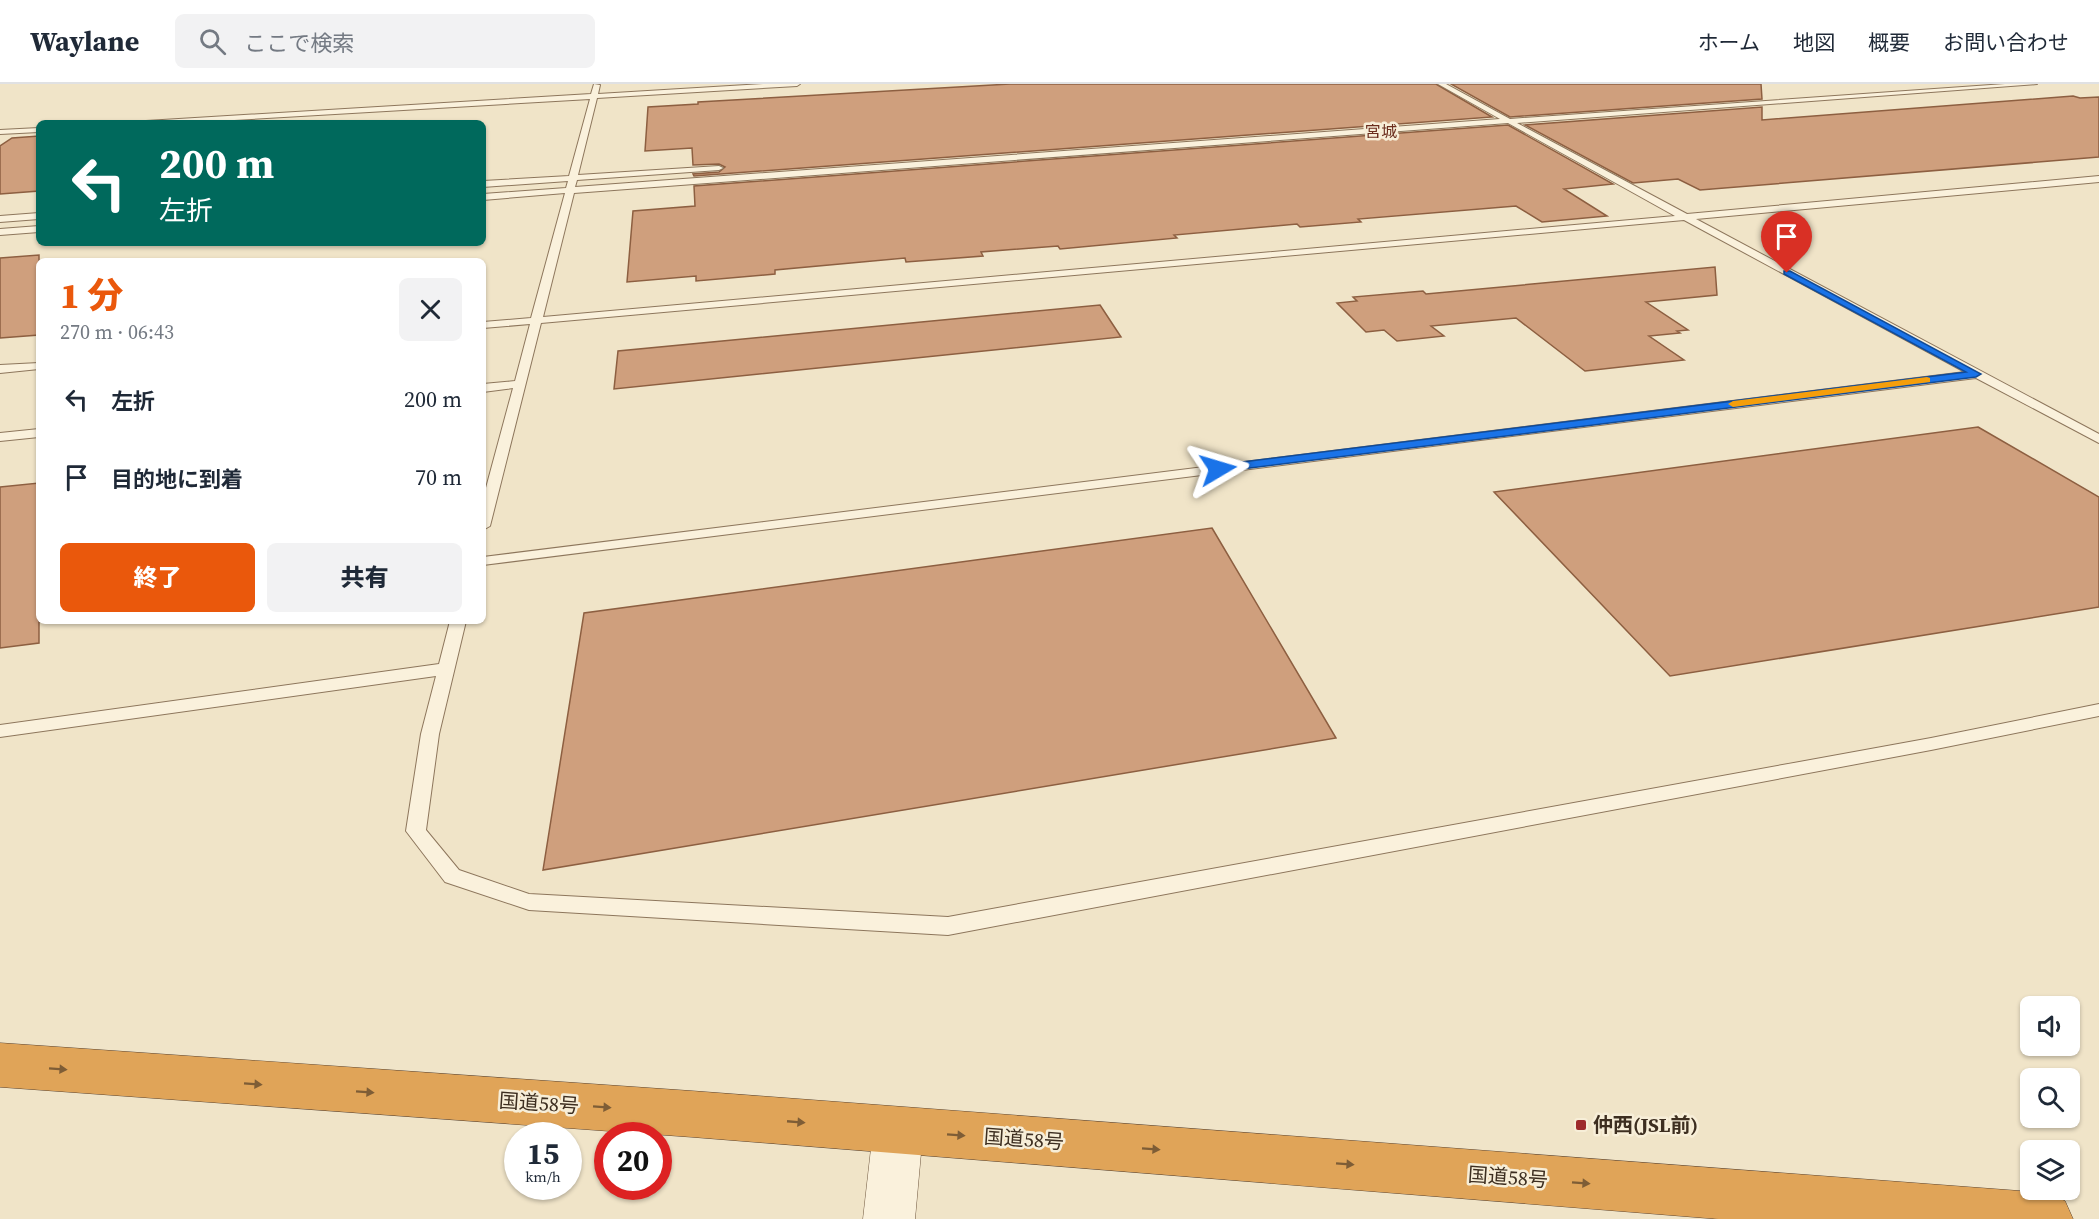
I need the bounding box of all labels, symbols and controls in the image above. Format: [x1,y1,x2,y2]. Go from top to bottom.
search box [175,14,595,68]
text: Waylane [30,22,139,60]
icon: search [196,25,229,58]
text: ここで検索 [244,28,354,58]
text: ホーム [1698,28,1760,57]
text: 地図 [1793,28,1835,57]
text: 概要 [1868,28,1910,57]
text: お問い合わせ [1943,28,2069,57]
district label: 宮城 [1365,120,1397,142]
text: 200 m [159,134,274,192]
icon: left [60,144,138,222]
text: 左折 [159,192,213,229]
pin [1761,211,1812,273]
icon: arrive [1770,220,1803,253]
text: 1 分 [60,271,123,320]
button: close [399,278,462,341]
text: 270 m · 06:43 [60,318,174,346]
icon: left [60,383,93,416]
text: 200 m [404,384,462,414]
text: 左折 [111,386,155,416]
position arrow [1186,437,1250,501]
icon: arrive [60,461,93,494]
text: 70 m [415,462,462,492]
text: 目的地に到着 [111,464,243,494]
button: 終了 [60,543,255,612]
button: 共有 [267,543,462,612]
map controls [2020,996,2080,1200]
button: sound [2020,996,2080,1056]
one-way arrow [49,1065,68,1074]
button: search [2020,1068,2080,1128]
one-way arrow [243,1079,262,1088]
street label: 国道58号 [498,1086,580,1120]
one-way arrow [356,1087,375,1096]
one-way arrow [592,1103,611,1112]
place label: 仲西(JSL前) [1593,1111,1698,1139]
one-way arrow [787,1117,806,1127]
marker: 仲西(JSL前) [1574,1118,1588,1132]
speed limit sign: 20 [594,1122,672,1200]
street label: 国道58号 [983,1122,1065,1156]
one-way arrow [947,1130,966,1139]
text: 15 [527,1133,559,1174]
button: layers [2020,1140,2080,1200]
one-way arrow [1141,1144,1160,1154]
one-way arrow [1336,1159,1355,1169]
street label: 国道58号 [1467,1160,1549,1194]
text: km/h [525,1166,561,1187]
one-way arrow [1572,1178,1591,1187]

